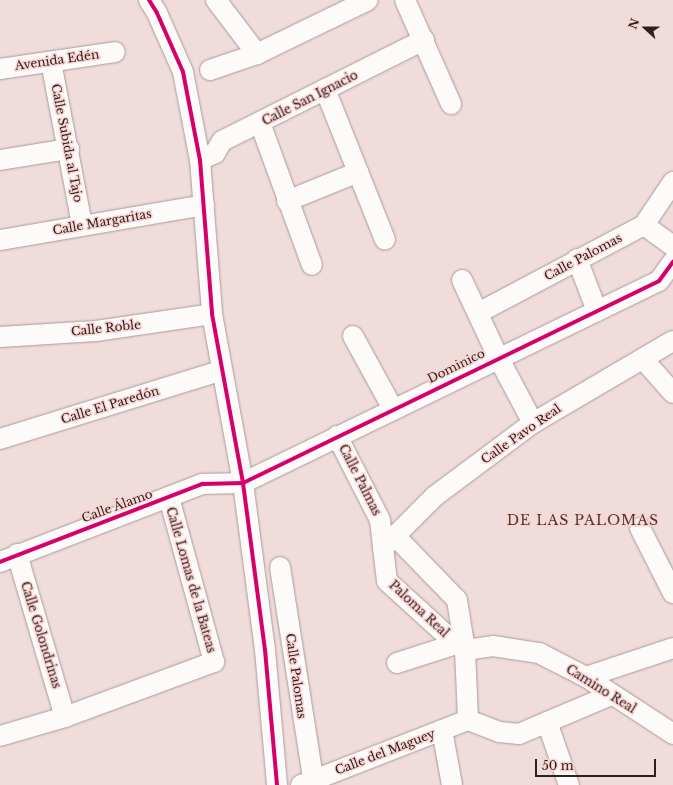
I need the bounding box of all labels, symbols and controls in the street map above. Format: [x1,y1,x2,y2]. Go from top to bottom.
north arrow [625,8,665,48]
text: N [625,16,642,31]
street label: Avenida Edén [14,47,100,73]
street label: Calle San Ignacio [260,68,360,128]
street label: Calle Subida al Tajo [48,82,86,204]
street label: Calle Margaritas [51,206,153,238]
street label: Calle Palomas [542,230,624,284]
street label: Calle Roble [70,317,142,339]
street label: Dominico [425,346,487,386]
street label: Calle El Paredón [59,383,161,427]
street label: Calle Pavo Real [478,401,564,467]
street label: Calle Palmas [336,442,384,518]
street label: Calle Álamo [79,486,155,526]
street label: Calle Lomas de la Bateas [163,505,219,655]
district label: DE LAS PALOMAS [507,512,659,528]
street label: Paloma Real [386,578,452,640]
street label: Calle Golondrinas [18,580,64,690]
street label: Calle Palomas [283,632,309,720]
street label: Camino Real [563,662,639,716]
street label: Calle del Maguey [333,726,437,778]
scale bar [537,751,658,777]
text: 50 m [542,758,574,773]

